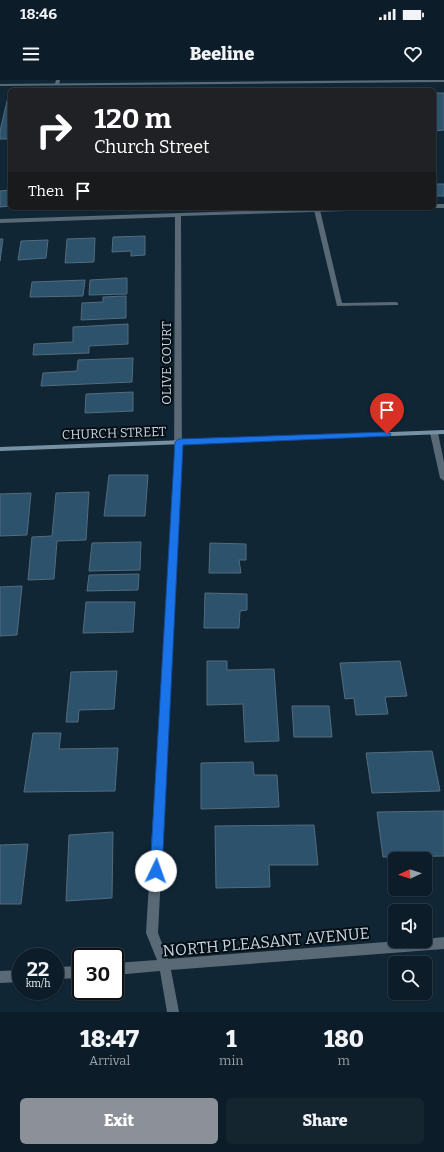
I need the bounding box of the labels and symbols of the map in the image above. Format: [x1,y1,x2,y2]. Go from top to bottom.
street label: OLIVE COURT [159,321,174,405]
pin [370,393,404,434]
street label: CHURCH STREET [62,424,167,442]
position arrow [135,850,177,892]
north arrow [388,852,432,896]
street label: NORTH PLEASANT AVENUE [162,923,370,961]
speed limit sign: 30 [72,948,124,1000]

